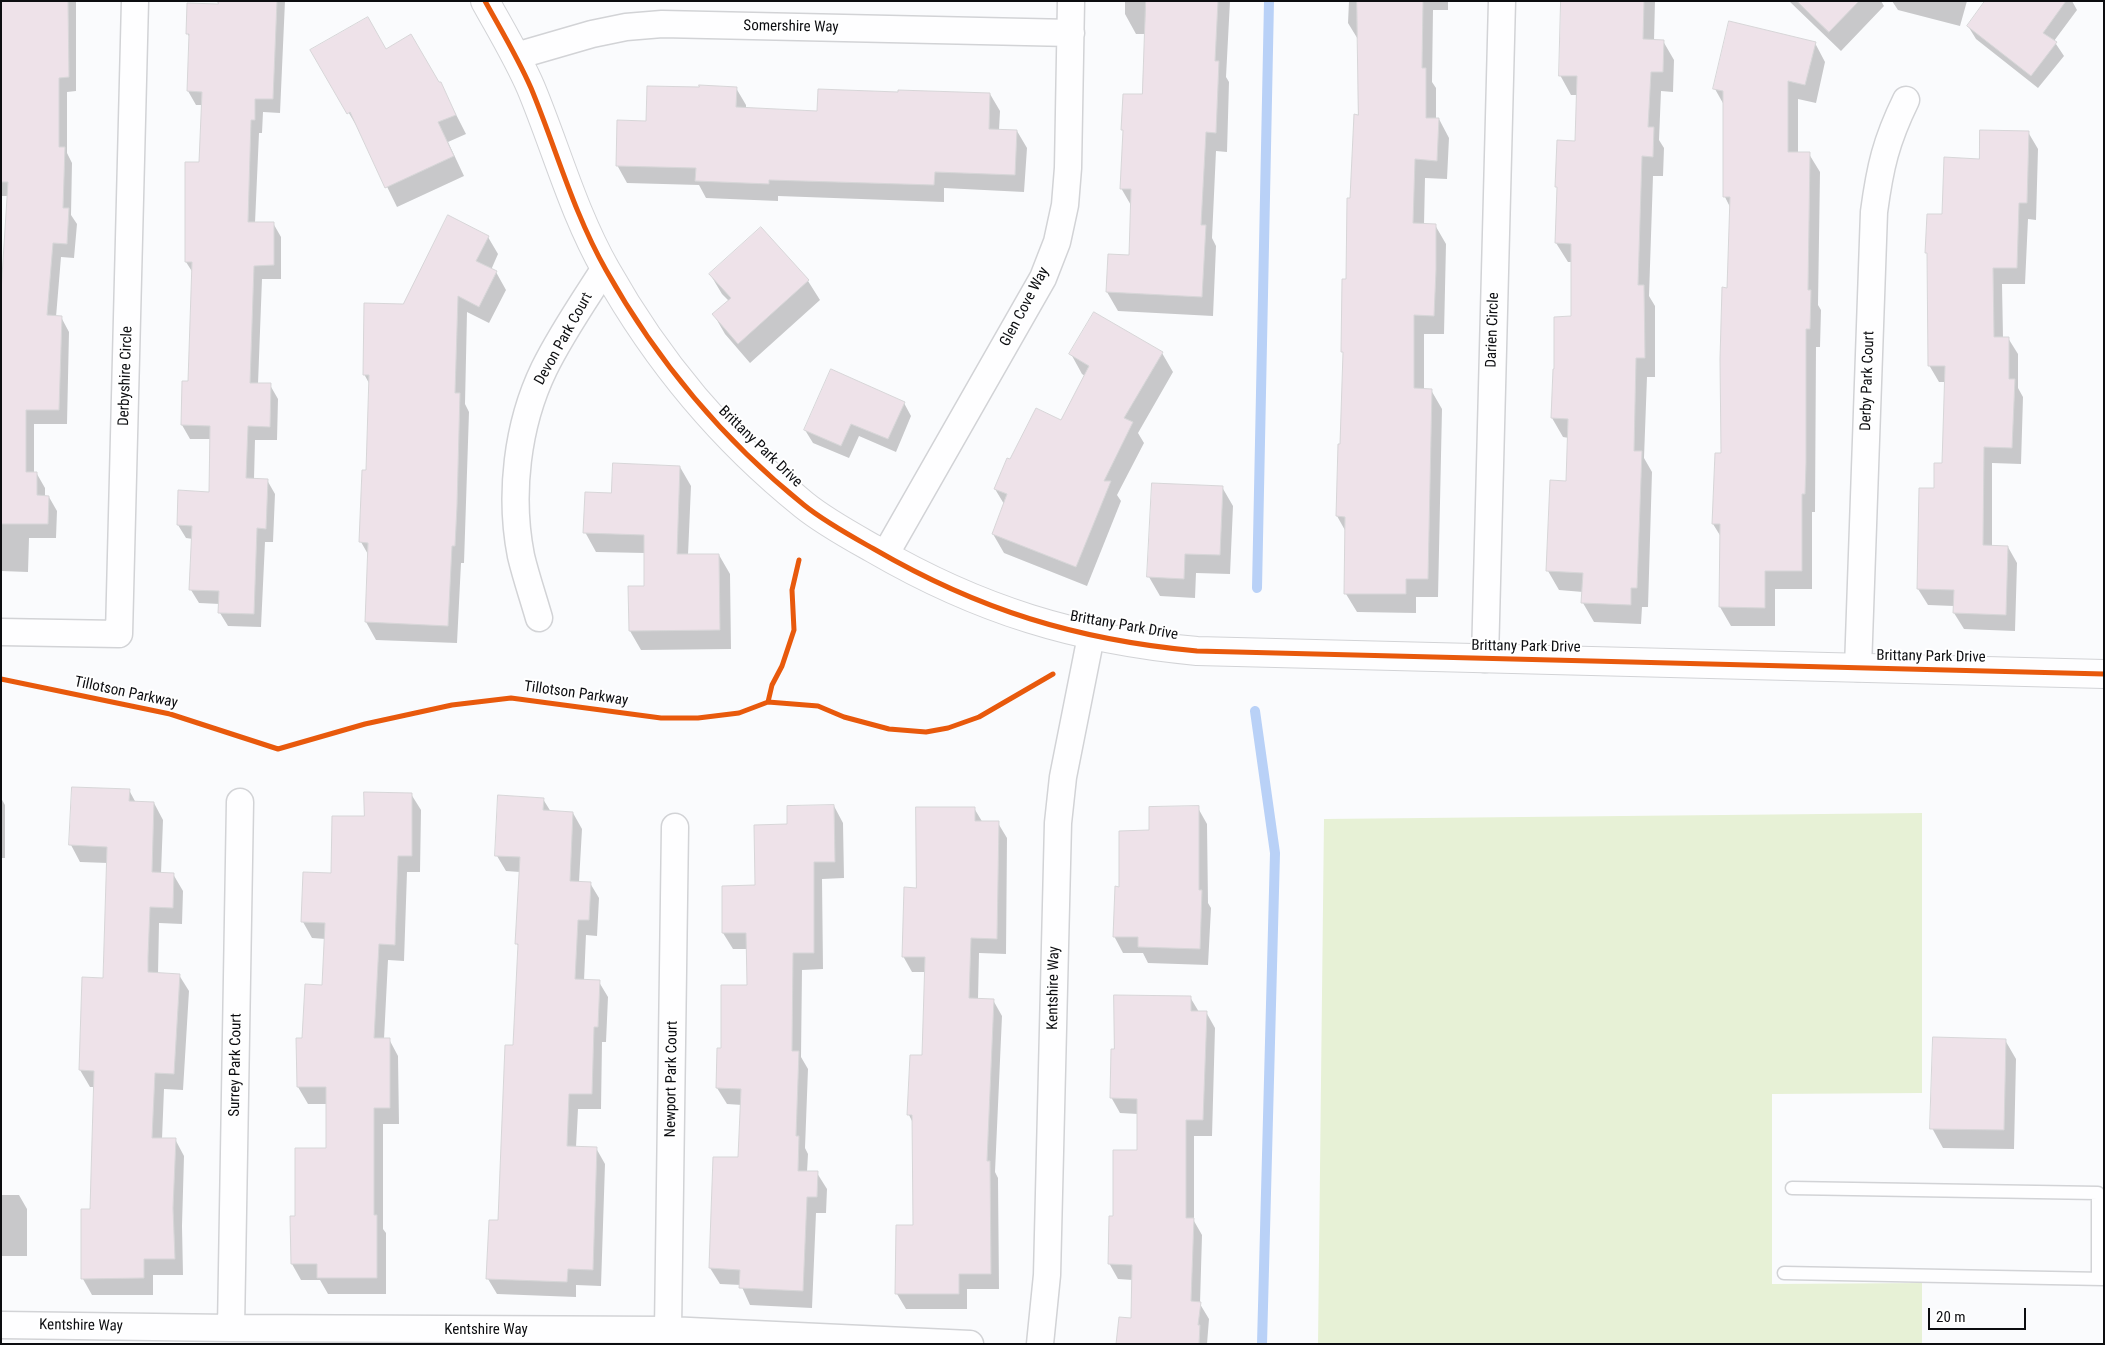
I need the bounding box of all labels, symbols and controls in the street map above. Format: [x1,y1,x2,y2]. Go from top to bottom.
street label: Somershire Way [743,17,839,37]
street label: Glen Cove Way [997,264,1053,350]
street label: Devon Park Court [531,290,597,388]
street label: Darien Circle [1483,292,1503,368]
street label: Derbyshire Circle [115,326,137,426]
street label: Derby Park Court [1857,331,1879,431]
street label: Brittany Park Drive [714,403,806,491]
street label: Brittany Park Drive [1069,608,1179,644]
street label: Brittany Park Drive [1471,637,1581,657]
street label: Brittany Park Drive [1876,647,1986,667]
street label: Tillotson Parkway [73,673,179,713]
street label: Tillotson Parkway [523,678,629,710]
street label: Kentshire Way [1044,946,1064,1030]
street label: Surrey Park Court [226,1013,246,1117]
street label: Newport Park Court [662,1021,682,1137]
scale bar [1930,1298,2028,1330]
text: 20 m [1936,1308,1966,1326]
street label: Kentshire Way [39,1316,123,1336]
street label: Kentshire Way [444,1321,528,1339]

